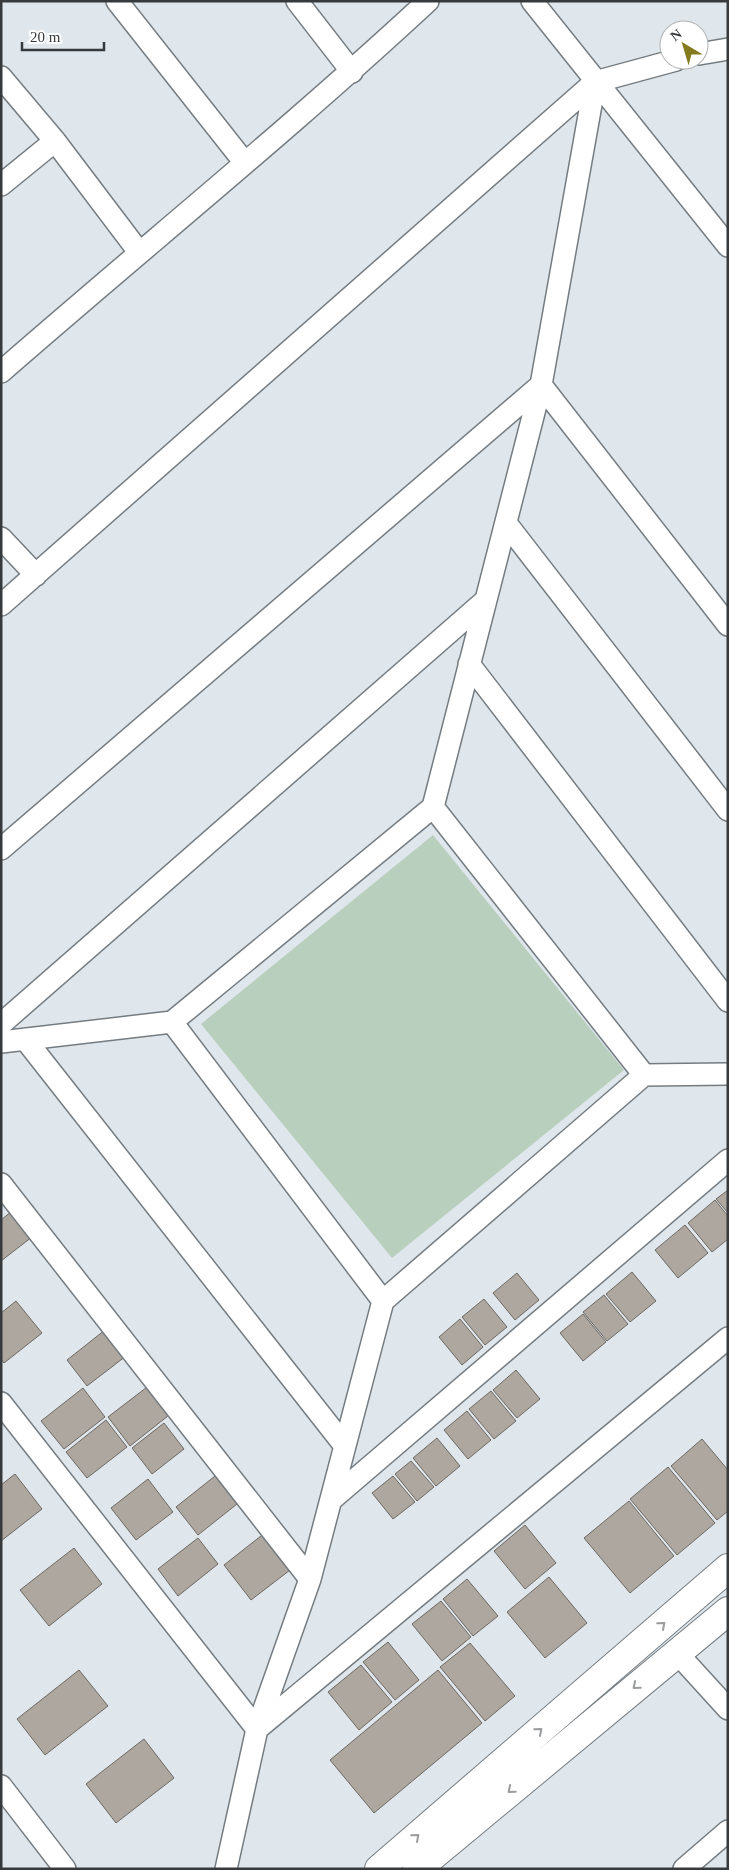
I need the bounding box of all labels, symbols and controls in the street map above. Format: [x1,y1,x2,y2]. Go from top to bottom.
scale bar [22,20,105,52]
north arrow [659,20,709,70]
text: N [668,26,685,44]
text: 20 m [30,29,61,45]
one-way arrow [656,1622,665,1630]
one-way arrow [633,1681,642,1689]
one-way arrow [533,1728,542,1736]
one-way arrow [508,1784,517,1793]
one-way arrow [410,1834,419,1843]

